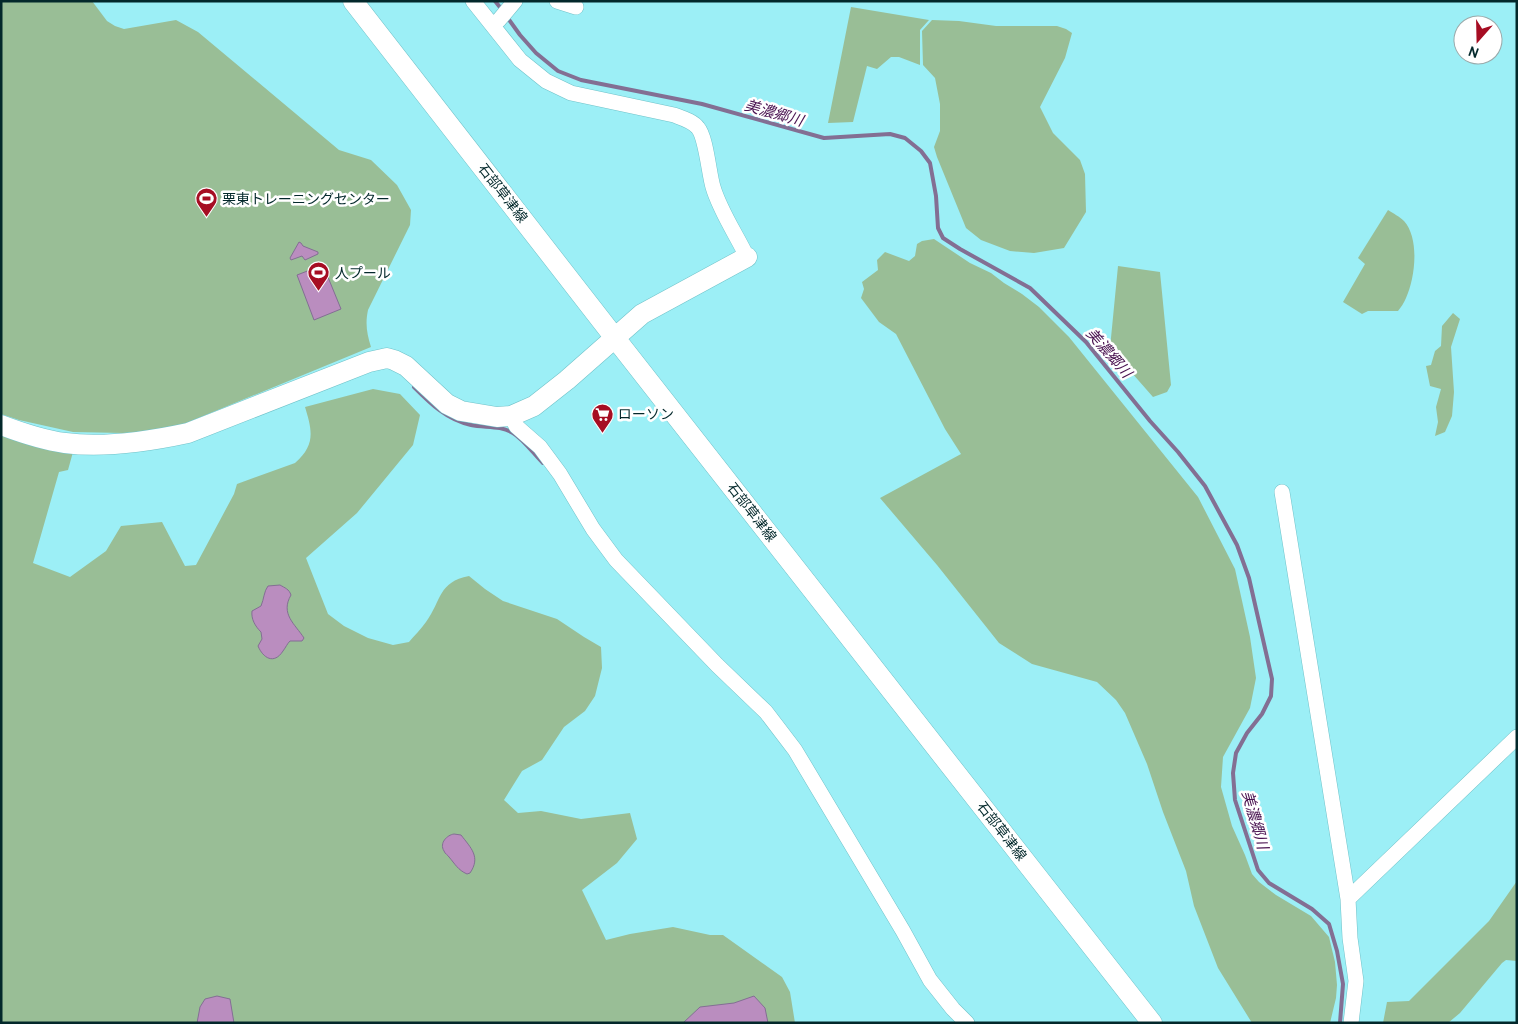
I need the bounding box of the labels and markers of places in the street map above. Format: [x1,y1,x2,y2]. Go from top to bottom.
sports icon: 栗東トレーニングセンター [194,187,218,218]
place label: 栗東トレーニングセンター [222,192,390,209]
sports icon: 人プール [307,261,331,292]
place label: 人プール [335,266,391,283]
supermarket icon: ローソン [590,402,614,433]
place label: ローソン [618,407,674,424]

